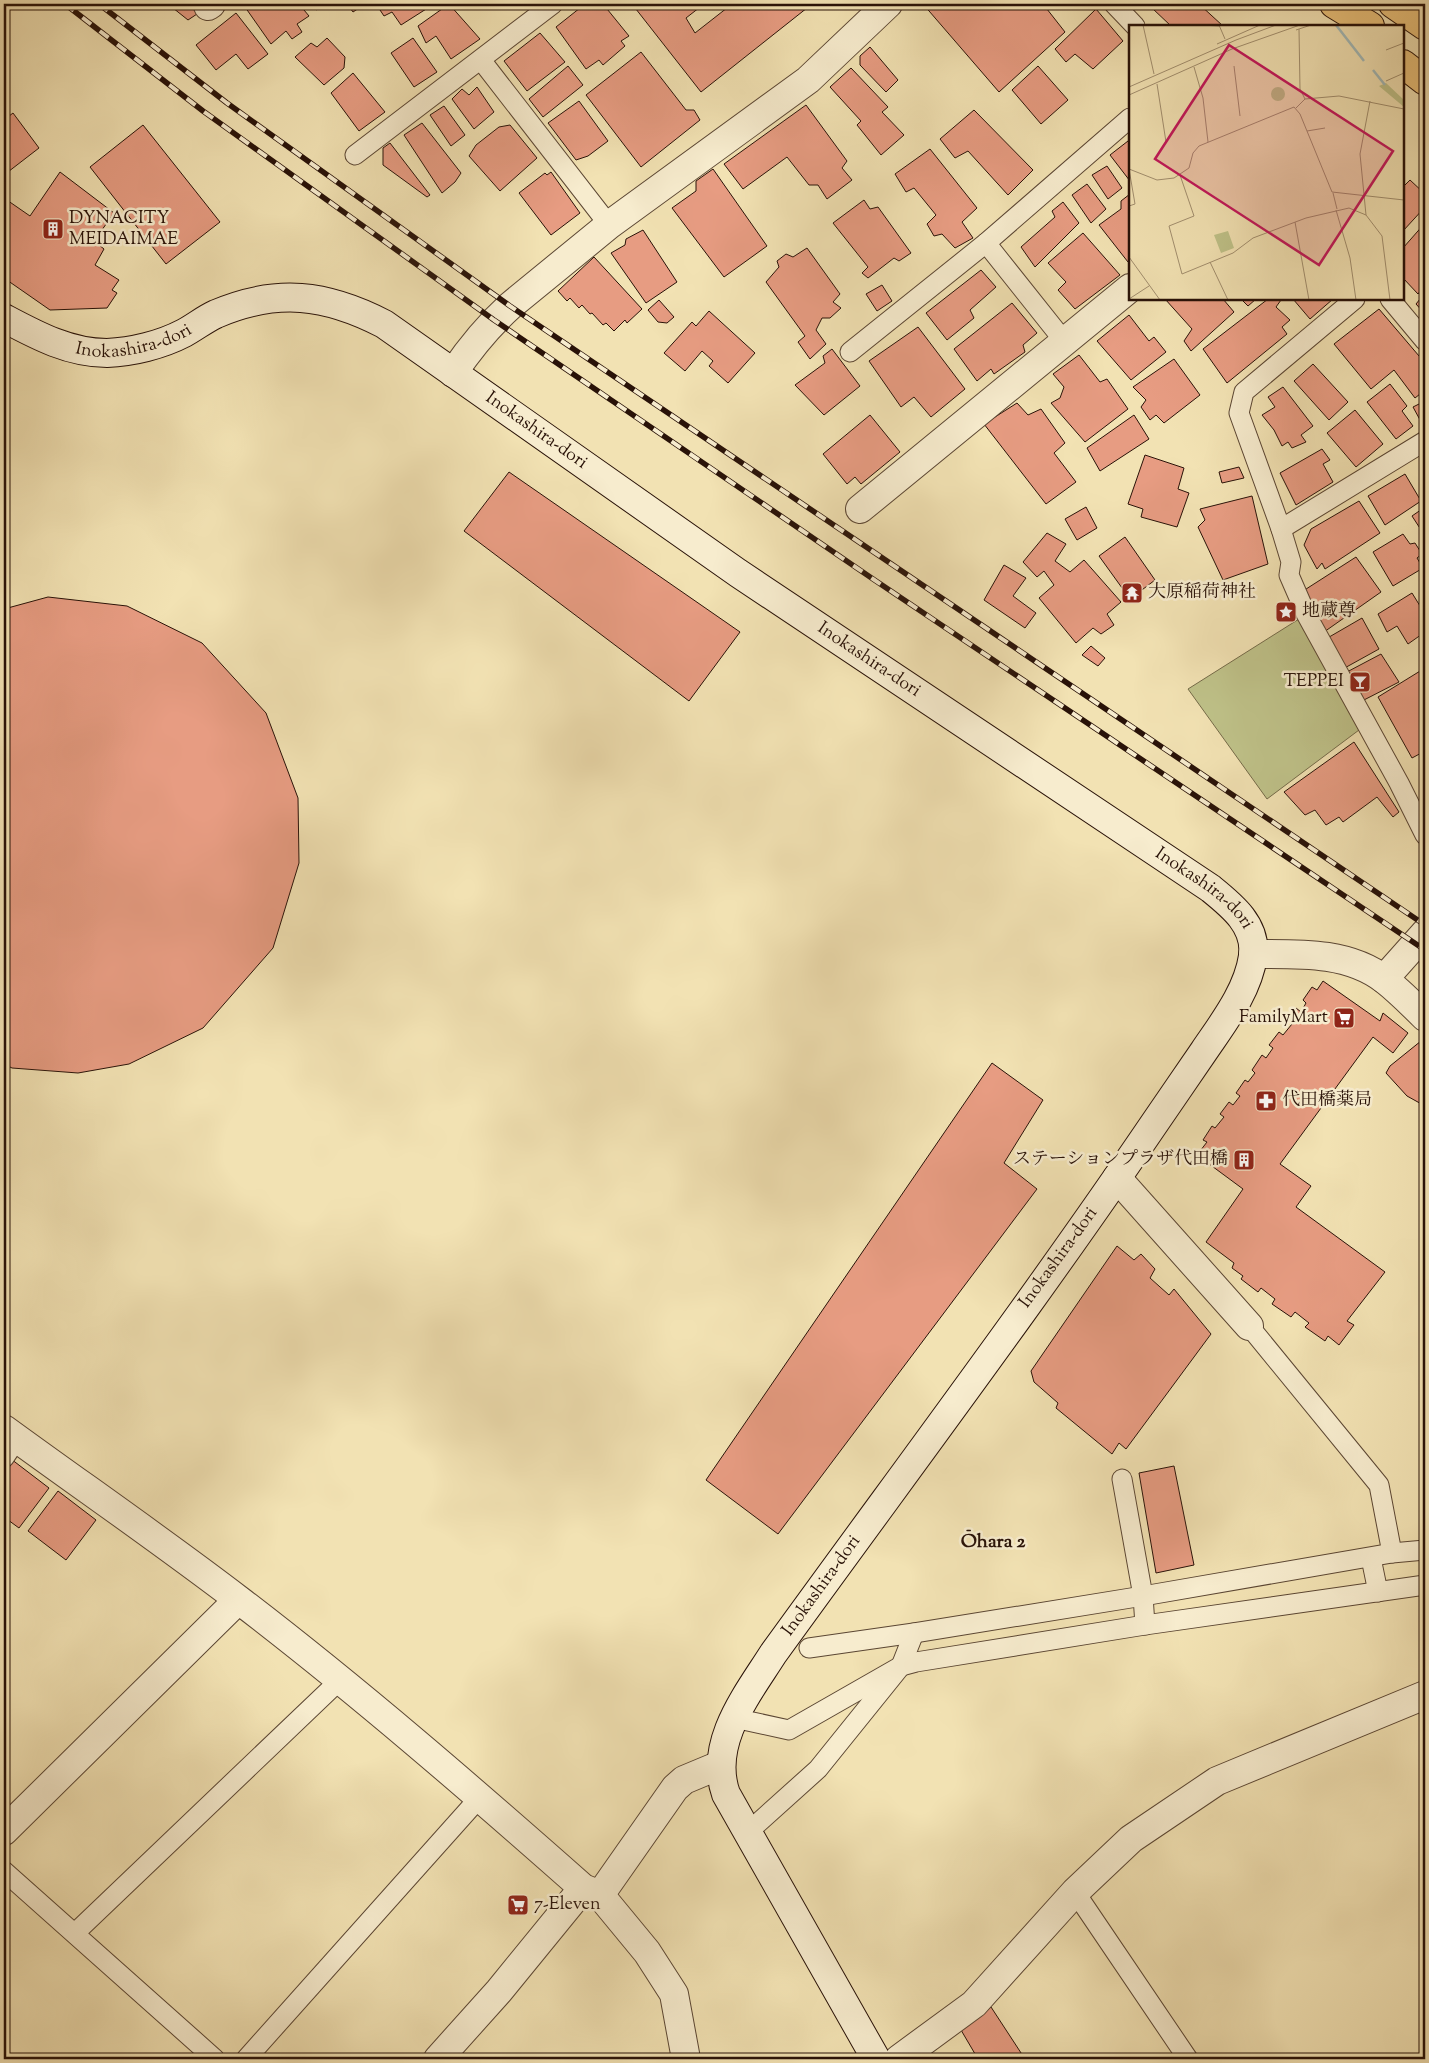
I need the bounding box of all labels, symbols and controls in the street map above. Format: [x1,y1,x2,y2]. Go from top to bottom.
inset map [1129,25,1404,300]
place label: DYNACITY MEIDAIMAE [69,206,178,253]
building icon: DYNACITY MEIDAIMAE [41,217,65,241]
street label: Inokashira-dori [73,318,197,366]
street label: Inokashira-dori [480,386,592,476]
place label: 大原稲荷神社 [1148,580,1256,606]
temple icon: 大原稲荷神社 [1120,581,1144,605]
place label: 地蔵尊 [1302,599,1356,625]
place icon: 地蔵尊 [1274,600,1298,624]
street label: Inokashira-dori [812,616,926,704]
place label: TEPPEI [1283,669,1344,695]
bar icon: TEPPEI [1348,670,1372,694]
street label: Inokashira-dori [1149,842,1259,934]
place label: FamilyMart [1239,1005,1328,1031]
supermarket icon: FamilyMart [1332,1006,1356,1030]
place label: 代田橋薬局 [1282,1088,1372,1114]
pharmacy icon: 代田橋薬局 [1254,1089,1278,1113]
place label: ステーションプラザ代田橋 [1013,1147,1228,1173]
building icon: ステーションプラザ代田橋 [1232,1148,1256,1172]
street label: Inokashira-dori [1013,1202,1105,1314]
district label: Ōhara 2 [961,1529,1025,1556]
street label: Inokashira-dori [776,1530,868,1642]
place label: 7-Eleven [534,1892,601,1918]
supermarket icon: 7-Eleven [506,1893,530,1917]

